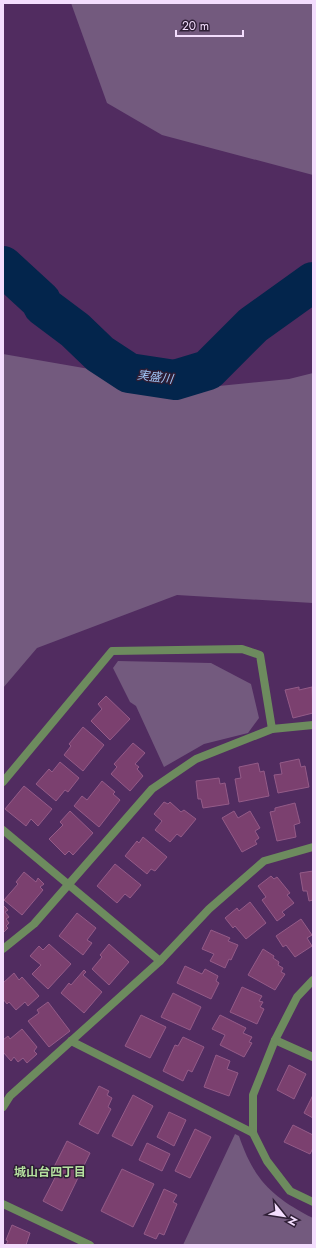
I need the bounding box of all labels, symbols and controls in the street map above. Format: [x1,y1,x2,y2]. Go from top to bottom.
scale bar [176,12,243,38]
text: 20 m [182,17,209,35]
water label: 実盛川 [136,366,176,388]
district label: 城山台四丁目 [14,1163,86,1181]
north arrow [264,1196,304,1236]
text: N [284,1213,302,1229]

